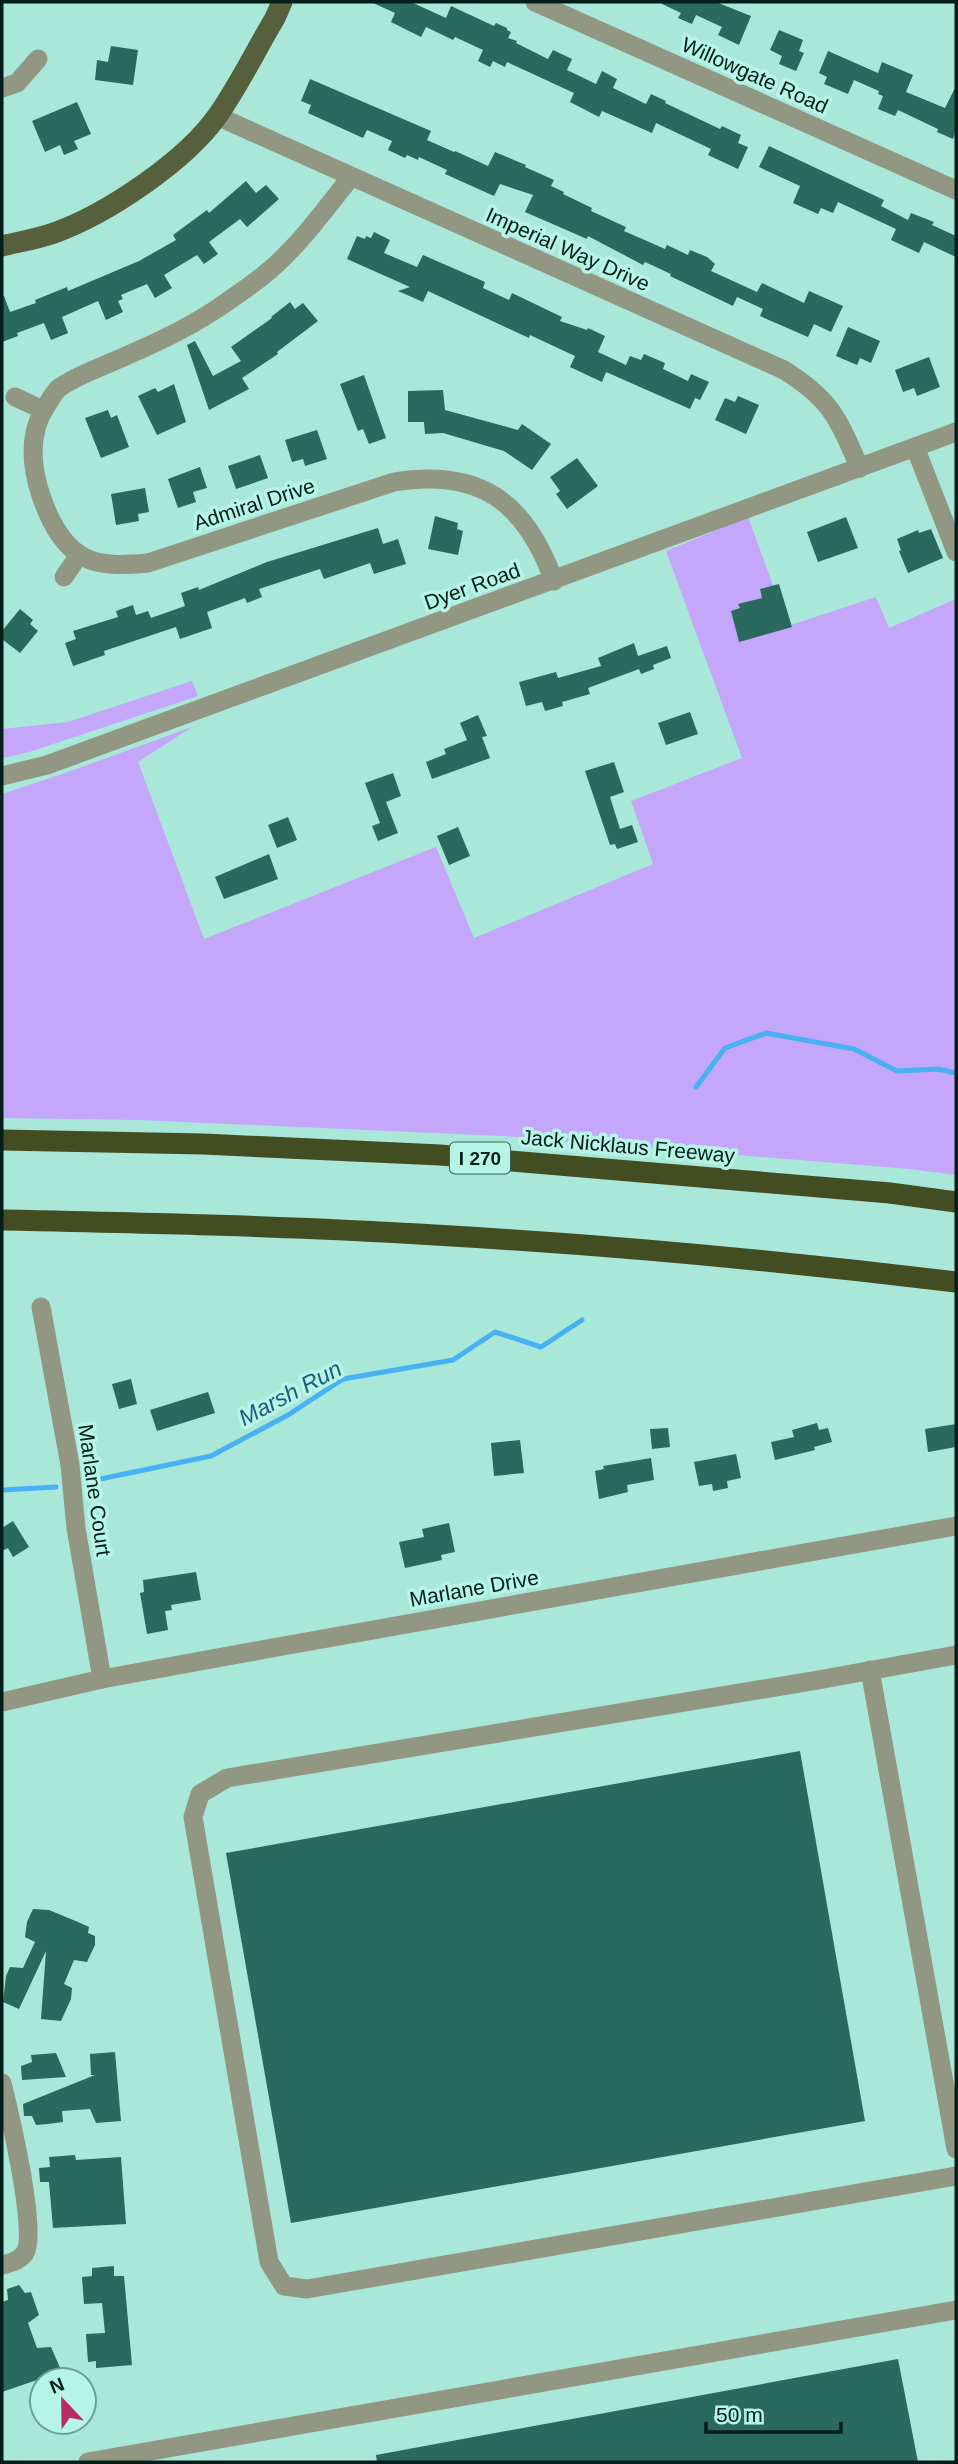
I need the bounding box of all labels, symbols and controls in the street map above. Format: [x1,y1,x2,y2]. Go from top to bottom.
street label: Willowgate Road [678,32,832,118]
street label: Imperial Way Drive [483,203,653,295]
street label: Admiral Drive [191,474,317,534]
street label: Dyer Road [421,558,523,614]
street label: Jack Nicklaus Freeway [520,1125,736,1167]
road number: I 270 [450,1142,510,1174]
water label: Marsh Run [234,1355,346,1431]
street label: Marlane Court [74,1423,116,1558]
street label: Marlane Drive [408,1565,540,1611]
north arrow [28,2366,98,2436]
text: N [47,2373,67,2398]
scale bar [706,2390,841,2434]
text: 50 m [716,2403,763,2426]

